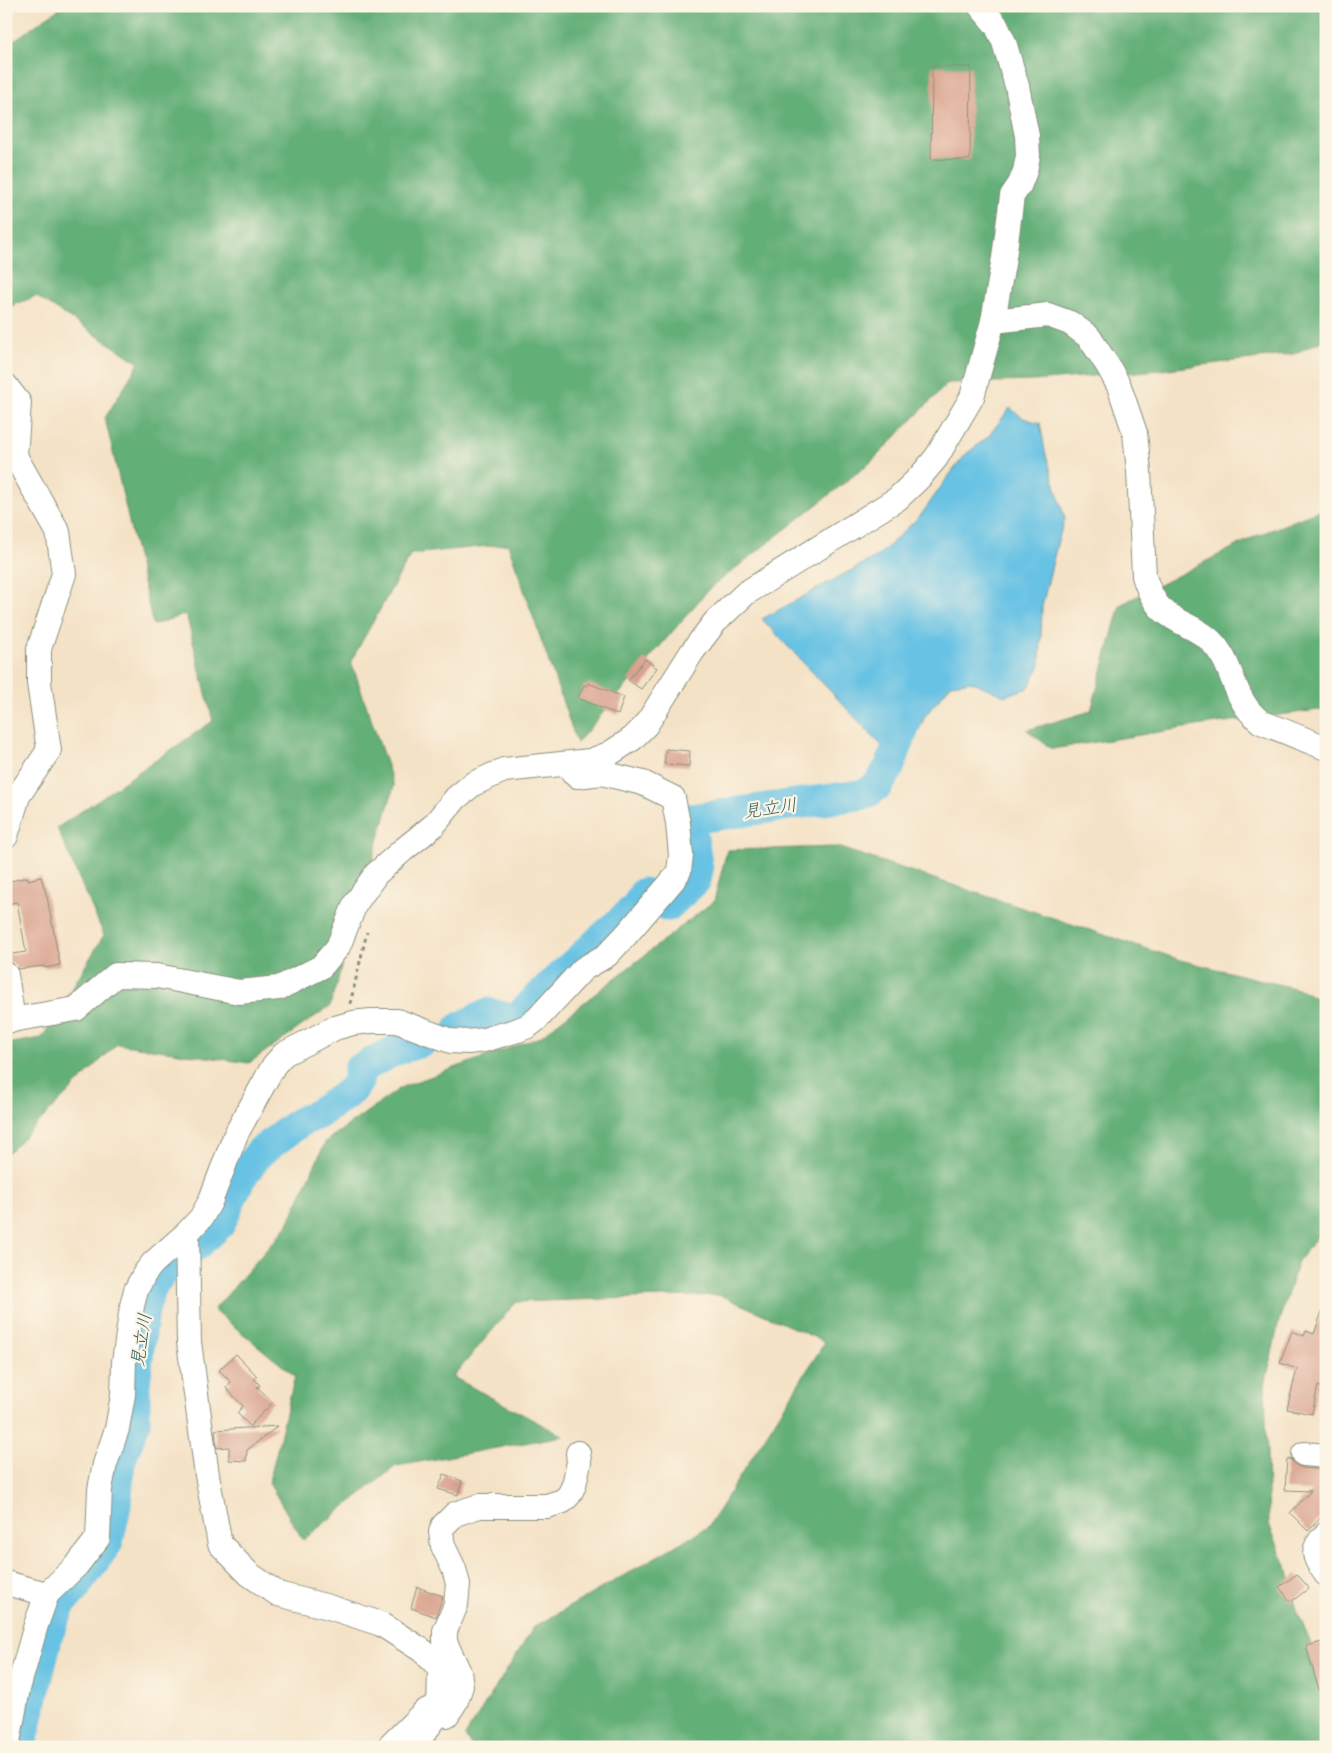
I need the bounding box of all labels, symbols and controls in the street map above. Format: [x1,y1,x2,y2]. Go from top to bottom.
water label: 見立川 [741,791,798,824]
water label: 見立川 [124,1311,157,1369]

